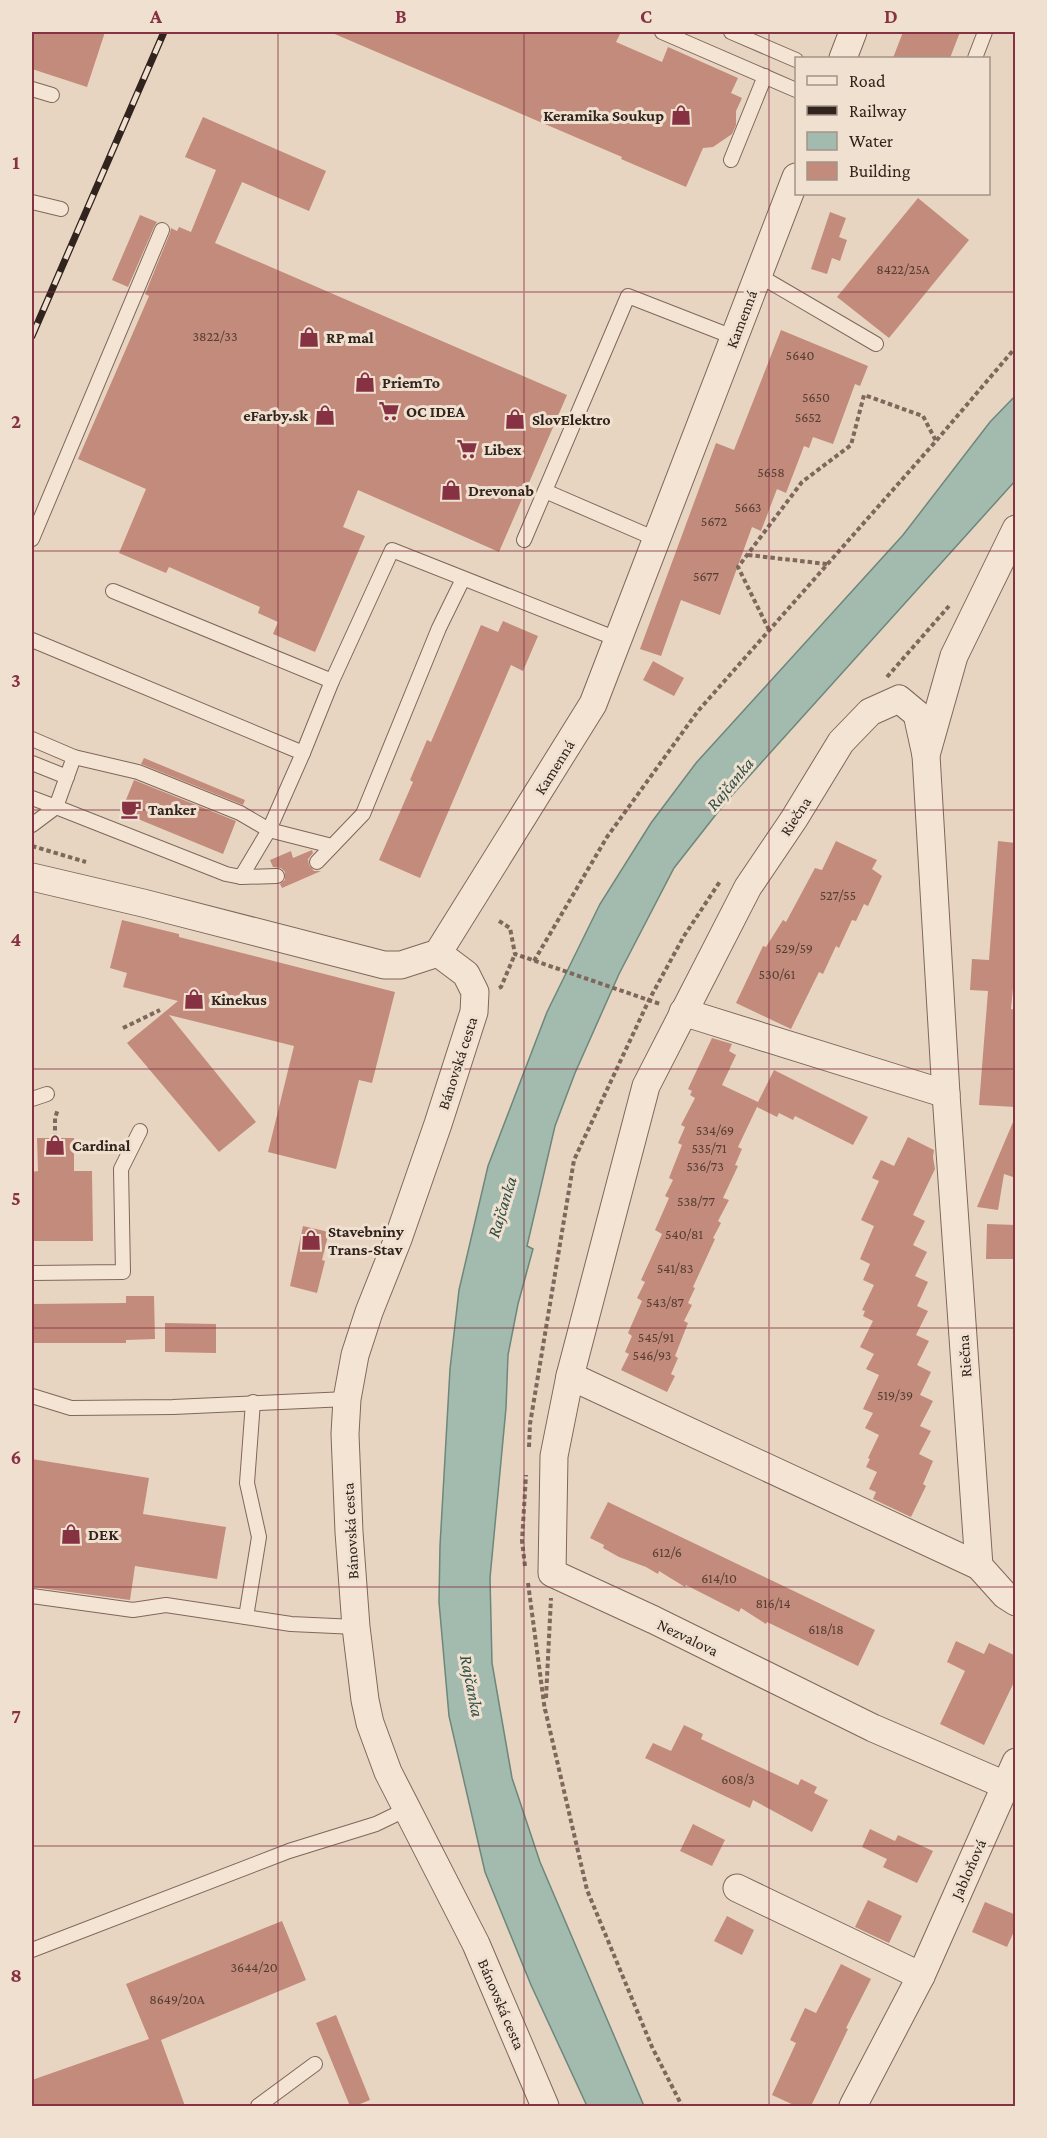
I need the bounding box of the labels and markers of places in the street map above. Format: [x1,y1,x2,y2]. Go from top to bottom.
shop icon: Keramika Soukup [669,103,693,127]
place label: Keramika Soukup [543,107,664,124]
shop icon: RP mal [297,325,321,349]
place label: RP mal [326,329,374,346]
shop icon: PriemTo [353,370,377,394]
place label: PriemTo [382,374,440,391]
supermarket icon: OC IDEA [377,399,401,423]
shop icon: eFarby.sk [313,403,337,427]
place label: OC IDEA [406,403,465,420]
place label: eFarby.sk [243,407,308,424]
shop icon: SlovElektro [503,407,527,431]
place label: SlovElektro [532,411,611,428]
supermarket icon: Libex [455,437,479,461]
place label: Libex [484,441,522,458]
shop icon: Drevonab [439,478,463,502]
place label: Drevonab [468,482,534,499]
cafe icon: Tanker [119,797,143,821]
place label: Tanker [148,801,197,818]
shop icon: Kinekus [182,987,206,1011]
place label: Kinekus [211,991,267,1008]
shop icon: Cardinal [43,1133,67,1157]
place label: Cardinal [72,1137,131,1154]
place label: Stavebniny Trans-Stav [328,1223,404,1258]
shop icon: Stavebniny Trans-Stav [299,1228,323,1252]
shop icon: DEK [59,1522,83,1546]
place label: DEK [88,1526,119,1543]

